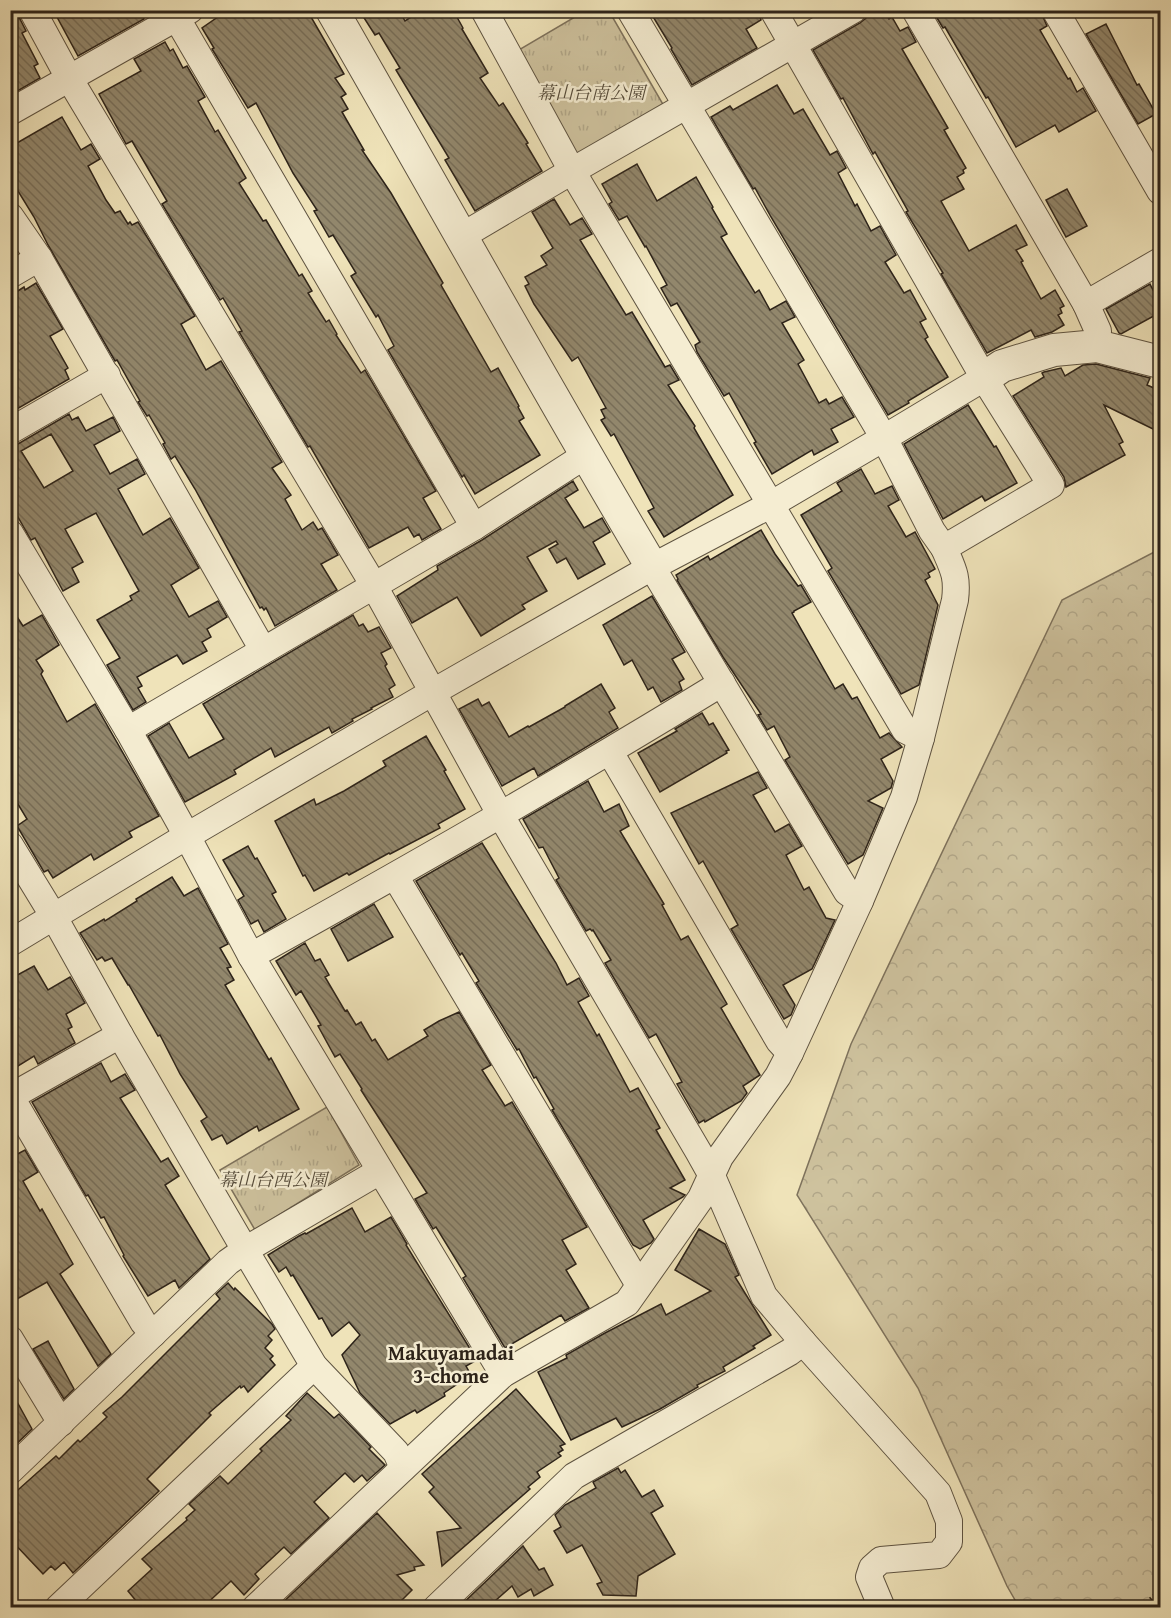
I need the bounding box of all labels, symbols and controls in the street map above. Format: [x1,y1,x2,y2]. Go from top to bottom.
park label: 幕山台南公園 [537,79,648,106]
park label: 幕山台西公園 [219,1166,330,1193]
district label: Makuyamadai 3-chome [388,1338,514,1390]

